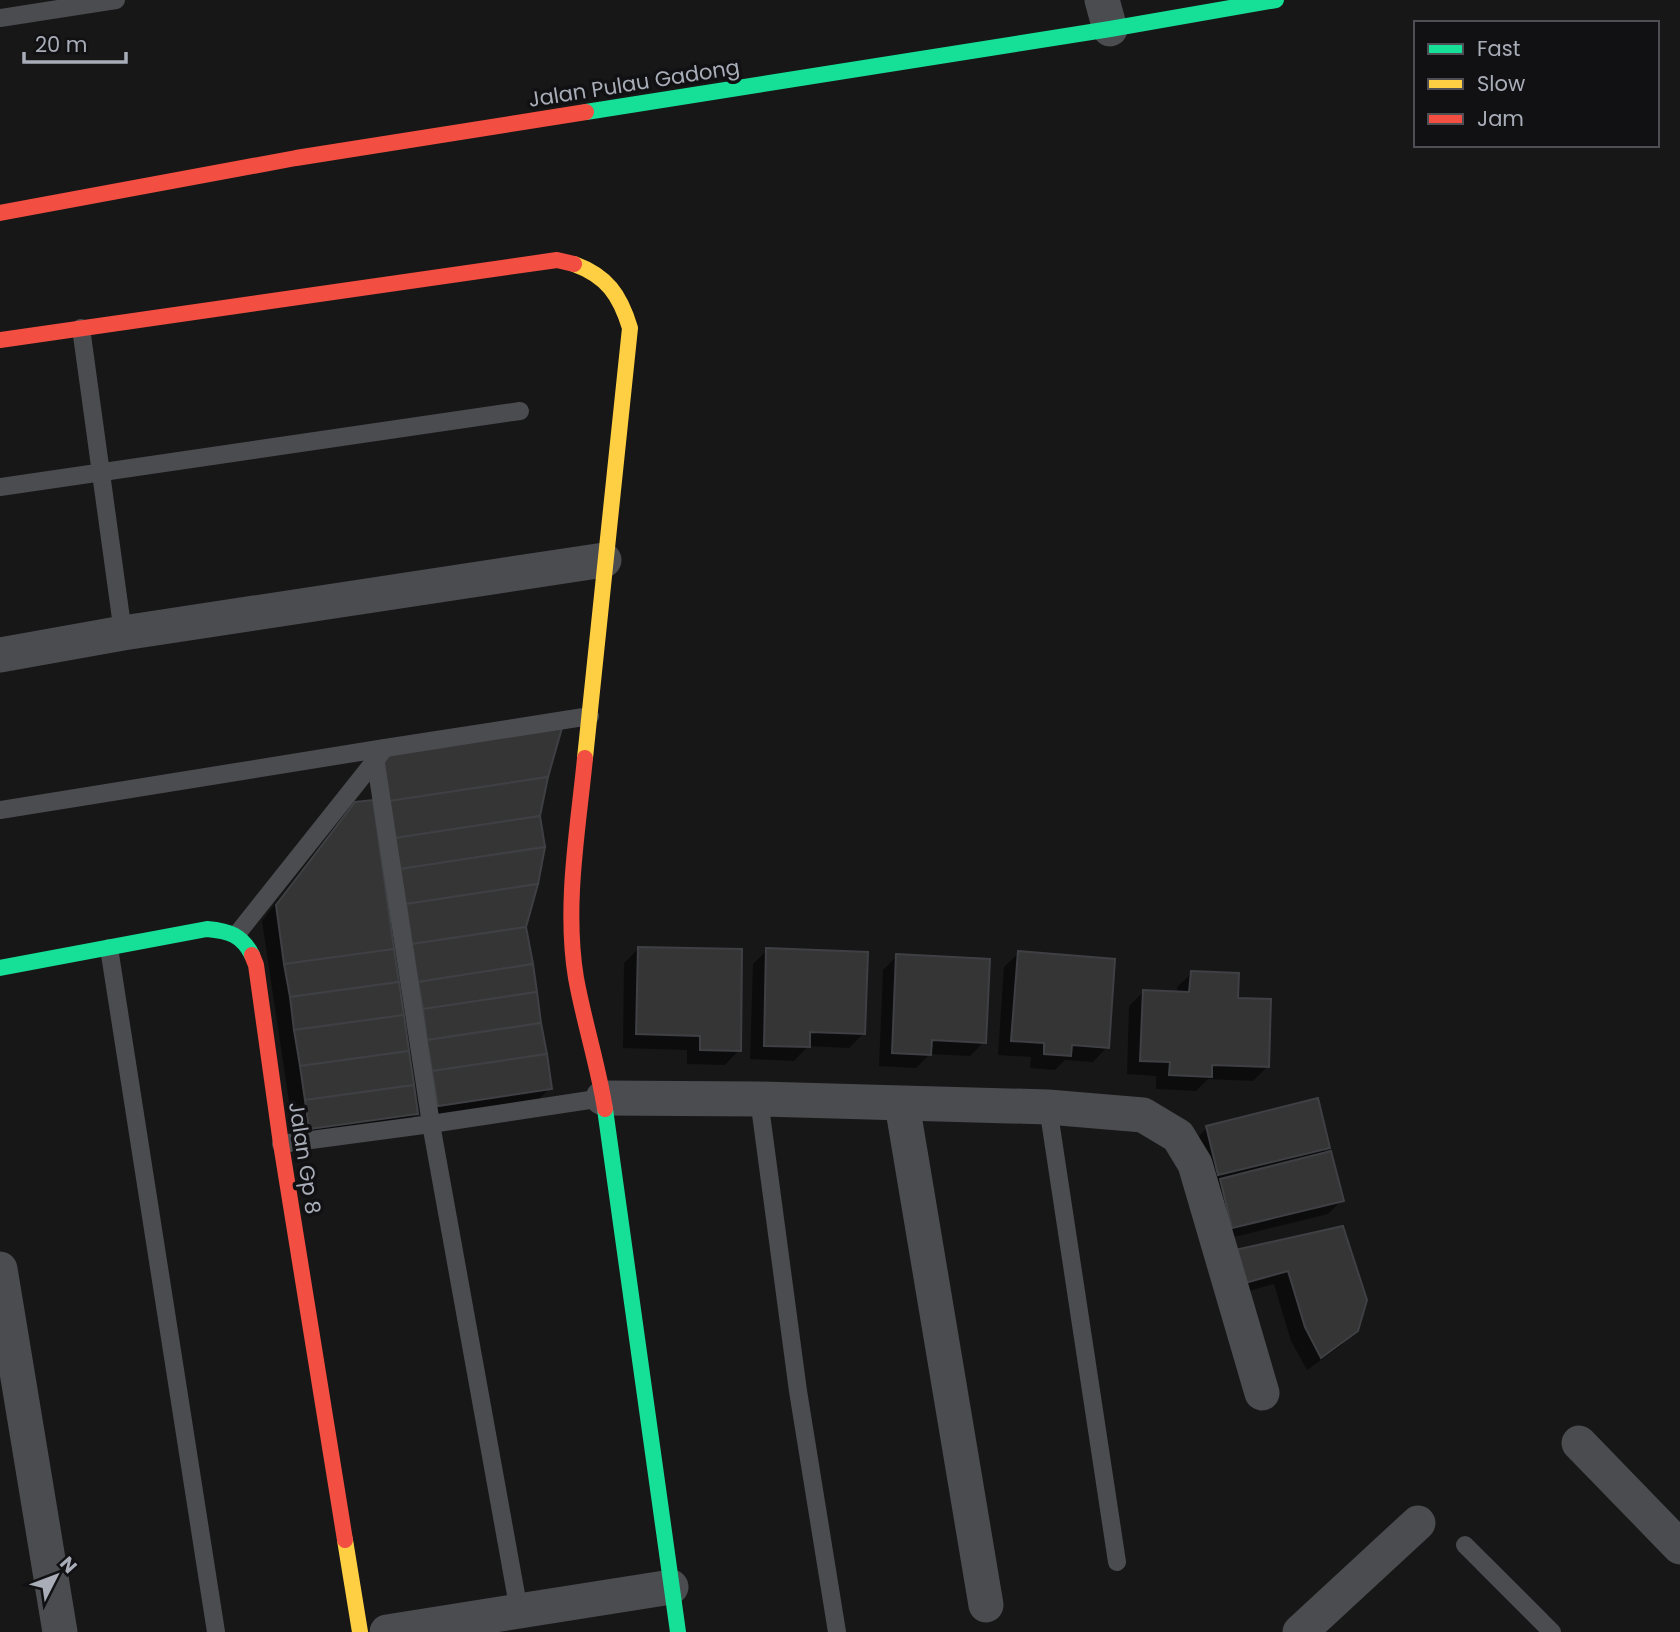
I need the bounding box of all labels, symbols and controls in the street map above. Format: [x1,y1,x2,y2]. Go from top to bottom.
scale bar [24,21,126,65]
legend [1414,21,1659,147]
text: 20 m [35,30,88,59]
text: Fast [1477,34,1520,63]
street label: Jalan Pulau Gadong [526,52,742,114]
text: Slow [1477,69,1525,98]
text: Jam [1477,104,1524,133]
street label: Jalan Gp 8 [282,1100,328,1216]
north arrow [21,1541,91,1611]
text: N [53,1551,83,1579]

